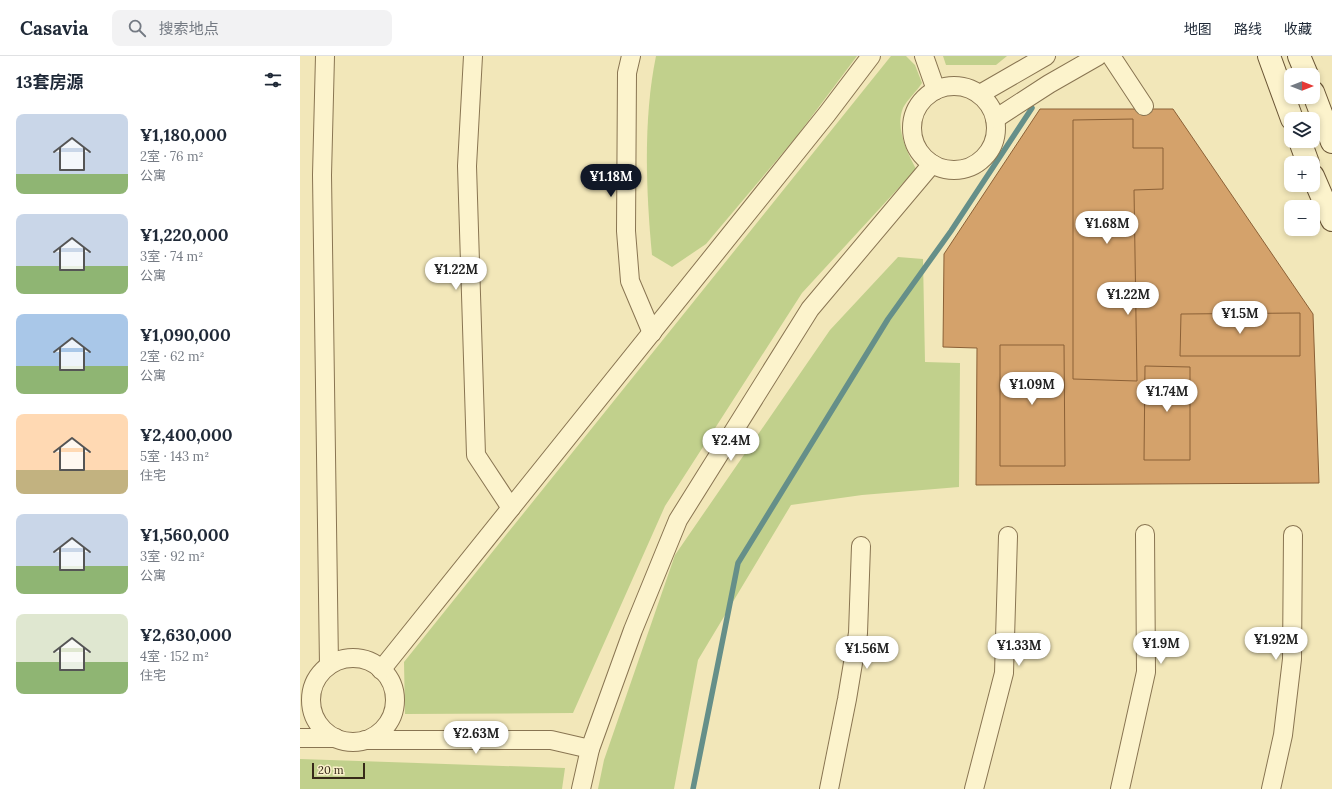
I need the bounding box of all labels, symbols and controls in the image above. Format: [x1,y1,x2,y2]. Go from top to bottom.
search box [112,10,392,46]
text: Casavia [20,16,88,40]
icon: search [126,17,148,39]
text: 搜索地点 [158,19,218,38]
text: 地图 [1184,20,1212,38]
text: 路线 [1234,20,1262,38]
text: 收藏 [1284,20,1312,38]
north arrow [1284,68,1320,104]
map controls [1284,68,1320,236]
icon: filters [262,69,284,91]
text: 13套房源 [16,71,83,93]
button: layers [1284,112,1320,148]
text: ¥1,180,000 [140,124,227,146]
icon: home [48,130,96,178]
text: 2室 · 76 m² [140,148,204,165]
button: + [1284,156,1320,192]
pin: ¥1.18M [578,164,644,198]
text: 公寓 [140,167,166,184]
text: ¥1.18M [589,168,633,185]
button: − [1284,200,1320,236]
pin: ¥1.68M [1074,211,1140,245]
text: ¥1.68M [1084,215,1130,232]
text: ¥1,220,000 [140,224,229,246]
icon: home [48,230,96,278]
text: 3室 · 74 m² [140,248,203,265]
pin: ¥1.22M [423,257,489,291]
text: ¥1.22M [434,261,478,278]
text: 公寓 [140,267,166,284]
pin: ¥1.22M [1095,282,1161,316]
text: ¥1.22M [1106,286,1150,303]
pin: ¥1.5M [1212,301,1268,335]
text: ¥1.5M [1221,305,1259,322]
text: ¥1,090,000 [140,324,231,346]
icon: home [48,330,96,378]
text: 2室 · 62 m² [140,348,205,365]
text: 公寓 [140,367,166,384]
pin: ¥1.09M [999,372,1065,406]
text: ¥1.09M [1009,376,1055,393]
pin: ¥1.74M [1134,379,1200,413]
text: ¥1.74M [1146,383,1188,400]
text: ¥2,400,000 [140,424,233,446]
pin: ¥2.4M [703,428,759,462]
icon: home [48,430,96,478]
text: ¥2.4M [711,432,751,449]
text: 5室 · 143 m² [140,448,209,465]
text: 住宅 [140,467,166,484]
text: ¥1,560,000 [140,524,229,546]
icon: home [48,530,96,578]
text: 3室 · 92 m² [140,548,205,565]
text: 公寓 [140,567,166,584]
text: ¥2,630,000 [140,624,232,646]
pin: ¥1.92M [1243,627,1309,661]
icon: home [48,630,96,678]
pin: ¥1.9M [1133,631,1189,665]
text: ¥1.92M [1254,631,1298,648]
pin: ¥1.33M [986,633,1052,667]
text: ¥1.9M [1142,635,1180,652]
pin: ¥1.56M [834,636,900,670]
text: ¥1.33M [997,637,1041,654]
text: ¥1.56M [845,640,889,657]
text: 4室 · 152 m² [140,648,209,665]
text: 住宅 [140,667,166,684]
pin: ¥2.63M [443,721,509,755]
text: ¥2.63M [453,725,499,742]
scale bar [312,761,365,780]
text: 20 m [318,763,343,777]

